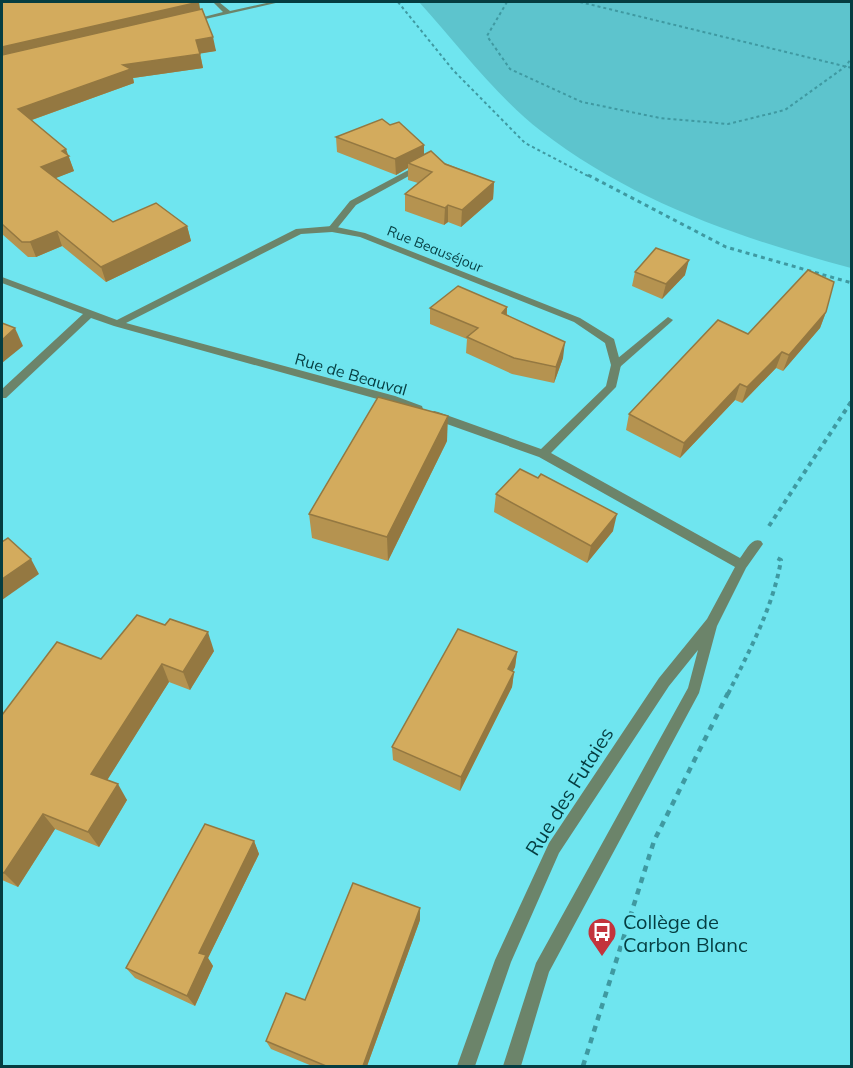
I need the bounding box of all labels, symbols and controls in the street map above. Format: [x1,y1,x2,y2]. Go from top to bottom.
street label: Rue Beauséjour [384,222,486,277]
street label: Rue de Beauval [293,348,409,400]
street label: Rue des Futaies [520,722,618,860]
place label: Collège de Carbon Blanc [623,909,748,957]
bus stop icon: Collège de Carbon Blanc [586,916,618,958]

